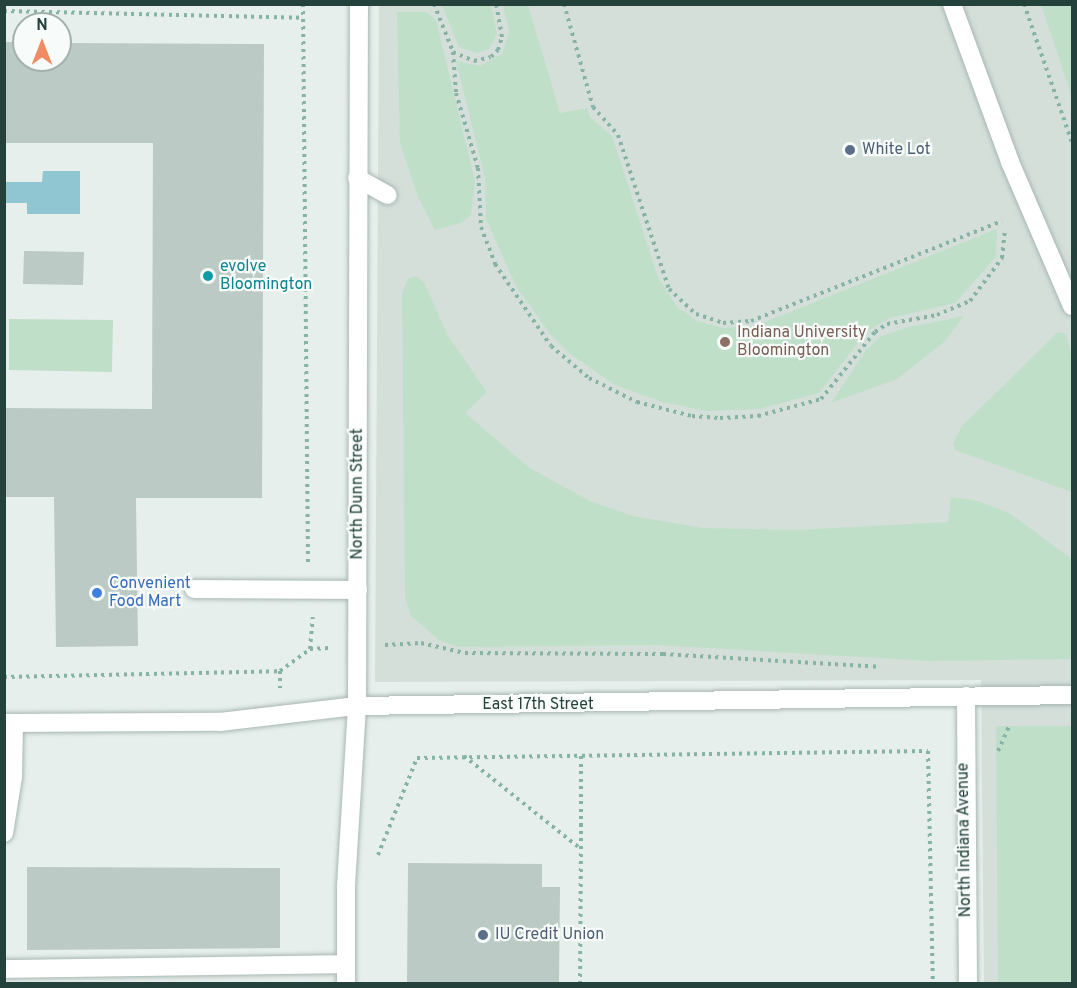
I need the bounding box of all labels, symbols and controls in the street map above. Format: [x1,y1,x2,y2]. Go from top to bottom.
north arrow [12,12,72,72]
text: N [36,16,48,36]
place label: White Lot [862,140,931,160]
marker: White Lot [843,143,857,157]
place label: evolve Bloomington [220,257,312,295]
marker: evolve Bloomington [201,269,215,283]
place label: Indiana University Bloomington [737,323,867,361]
marker: Indiana University Bloomington [718,335,732,349]
street label: North Dunn Street [348,428,368,560]
place label: Convenient Food Mart [109,574,191,612]
marker: Convenient Food Mart [90,586,104,600]
street label: East 17th Street [482,695,594,715]
street label: North Indiana Avenue [954,762,976,918]
place label: IU Credit Union [495,925,604,945]
marker: IU Credit Union [476,928,490,942]

